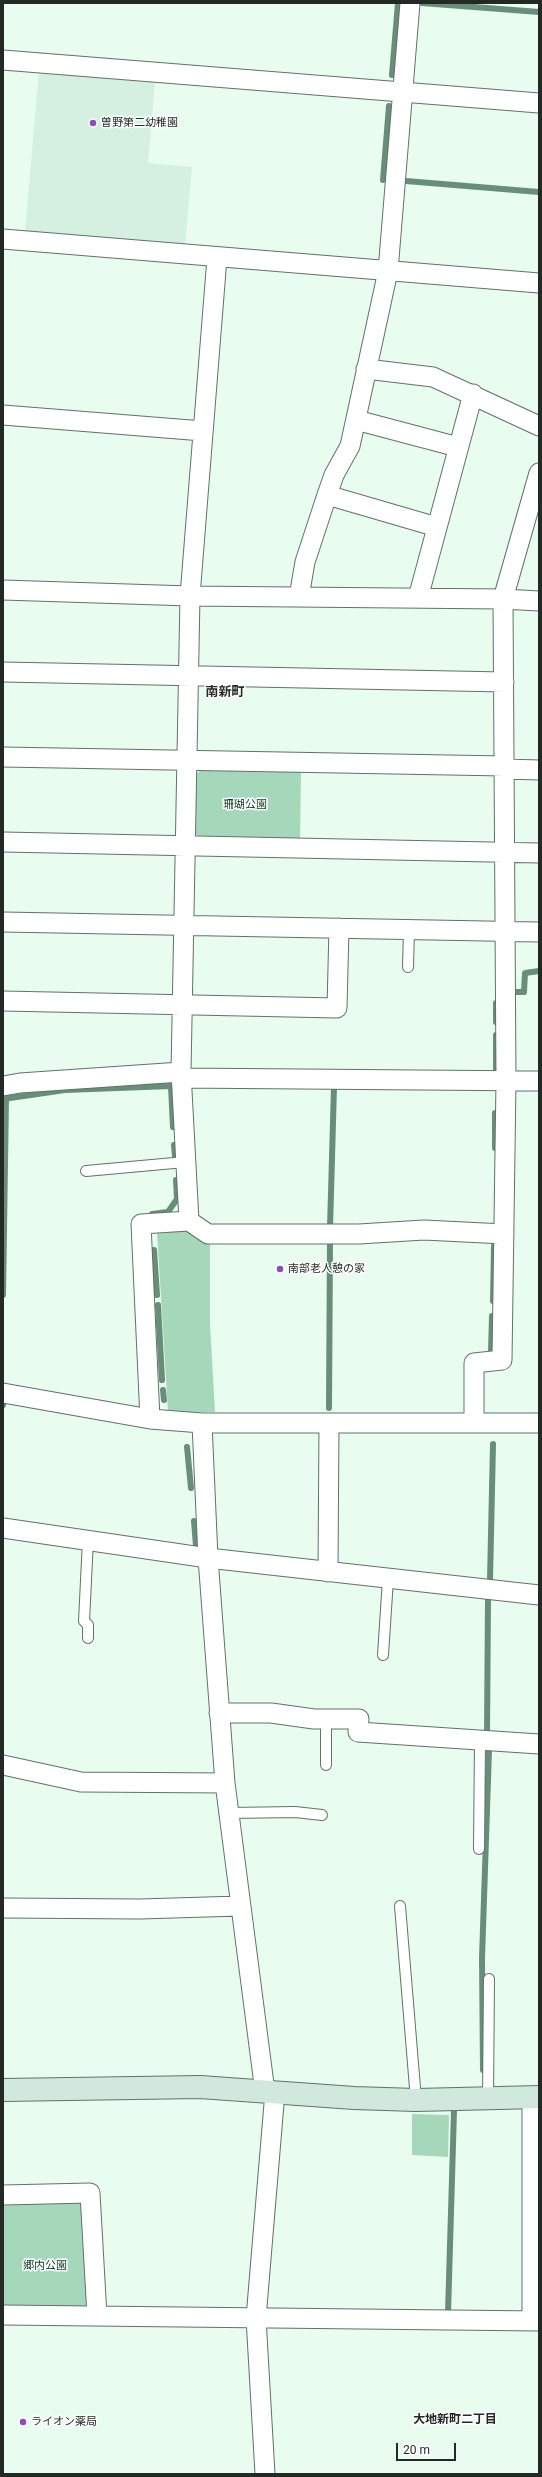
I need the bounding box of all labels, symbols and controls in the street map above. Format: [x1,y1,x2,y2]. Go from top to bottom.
place label: 曽野第二幼稚園 [101,116,178,130]
marker: 曽野第二幼稚園 [88,118,98,128]
district label: 南新町 [206,685,244,701]
park label: 珊瑚公園 [223,798,267,812]
place label: 南部老人憩の家 [288,1262,365,1276]
marker: 南部老人憩の家 [275,1264,285,1274]
park label: 郷内公園 [23,2259,67,2273]
district label: 大地新町二丁目 [413,2413,497,2427]
place label: ライオン薬局 [31,2415,97,2429]
marker: ライオン薬局 [18,2417,28,2427]
scale bar [398,2435,458,2461]
text: 20 m [403,2443,430,2457]

